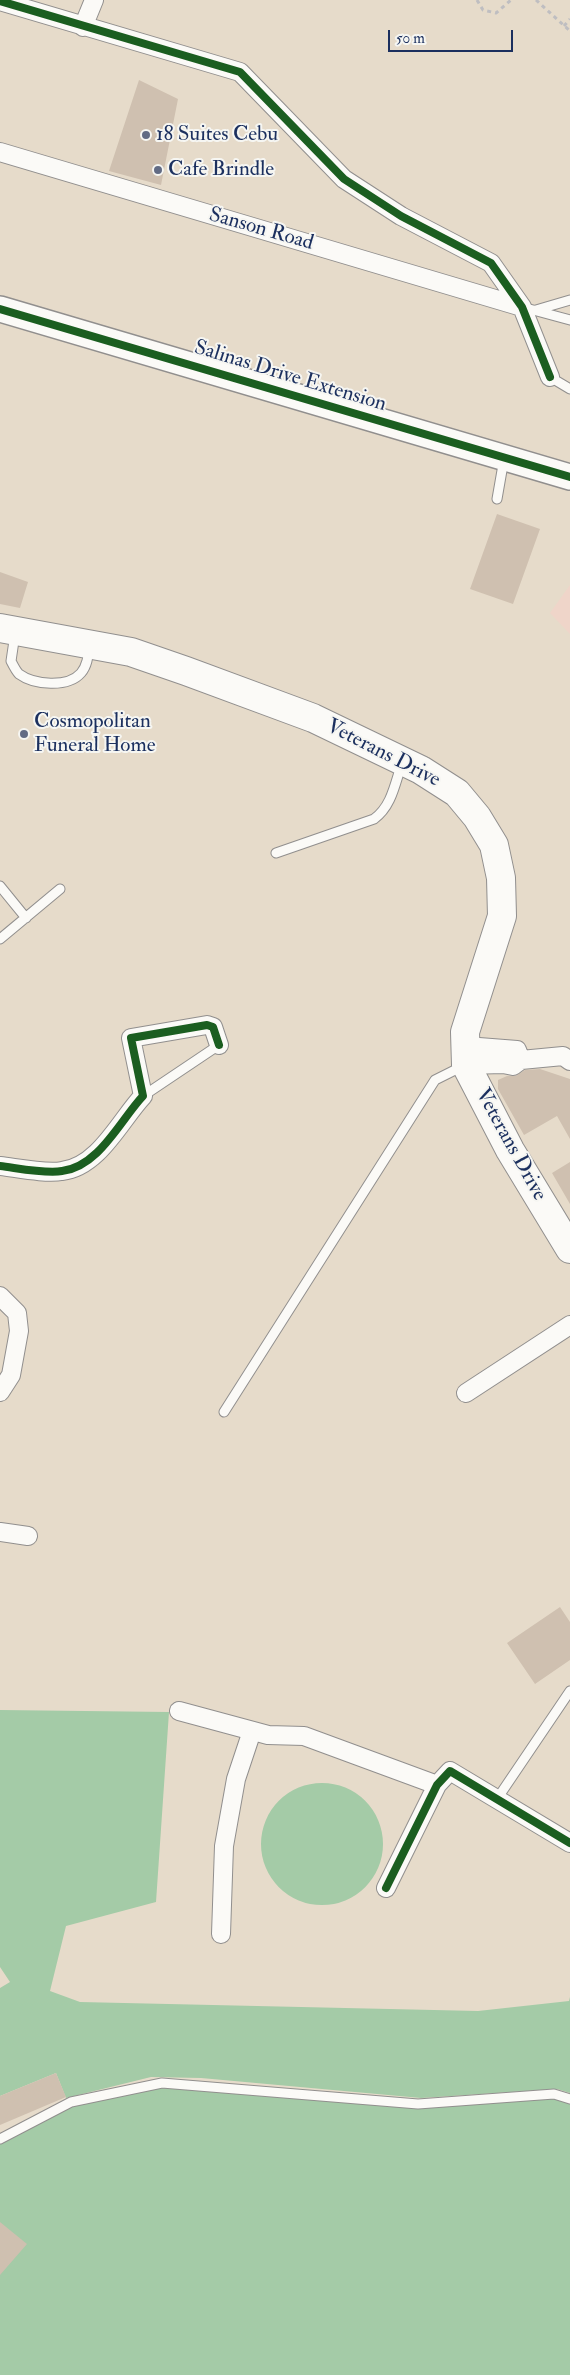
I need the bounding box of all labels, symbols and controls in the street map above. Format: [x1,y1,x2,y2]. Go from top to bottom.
scale bar [390,20,515,52]
text: 50 m [396,29,425,48]
place label: 18 Suites Cebu [156,122,278,148]
marker: 18 Suites Cebu [140,129,152,141]
place label: Cafe Brindle [168,157,274,183]
marker: Cafe Brindle [152,164,164,176]
street label: Sanson Road [206,203,316,257]
street label: Salinas Drive Extension [191,336,389,418]
place label: Cosmopolitan Funeral Home [34,709,155,759]
street label: Veterans Drive [322,715,444,793]
marker: Cosmopolitan Funeral Home [18,728,30,740]
street label: Veterans Drive [469,1084,551,1206]

